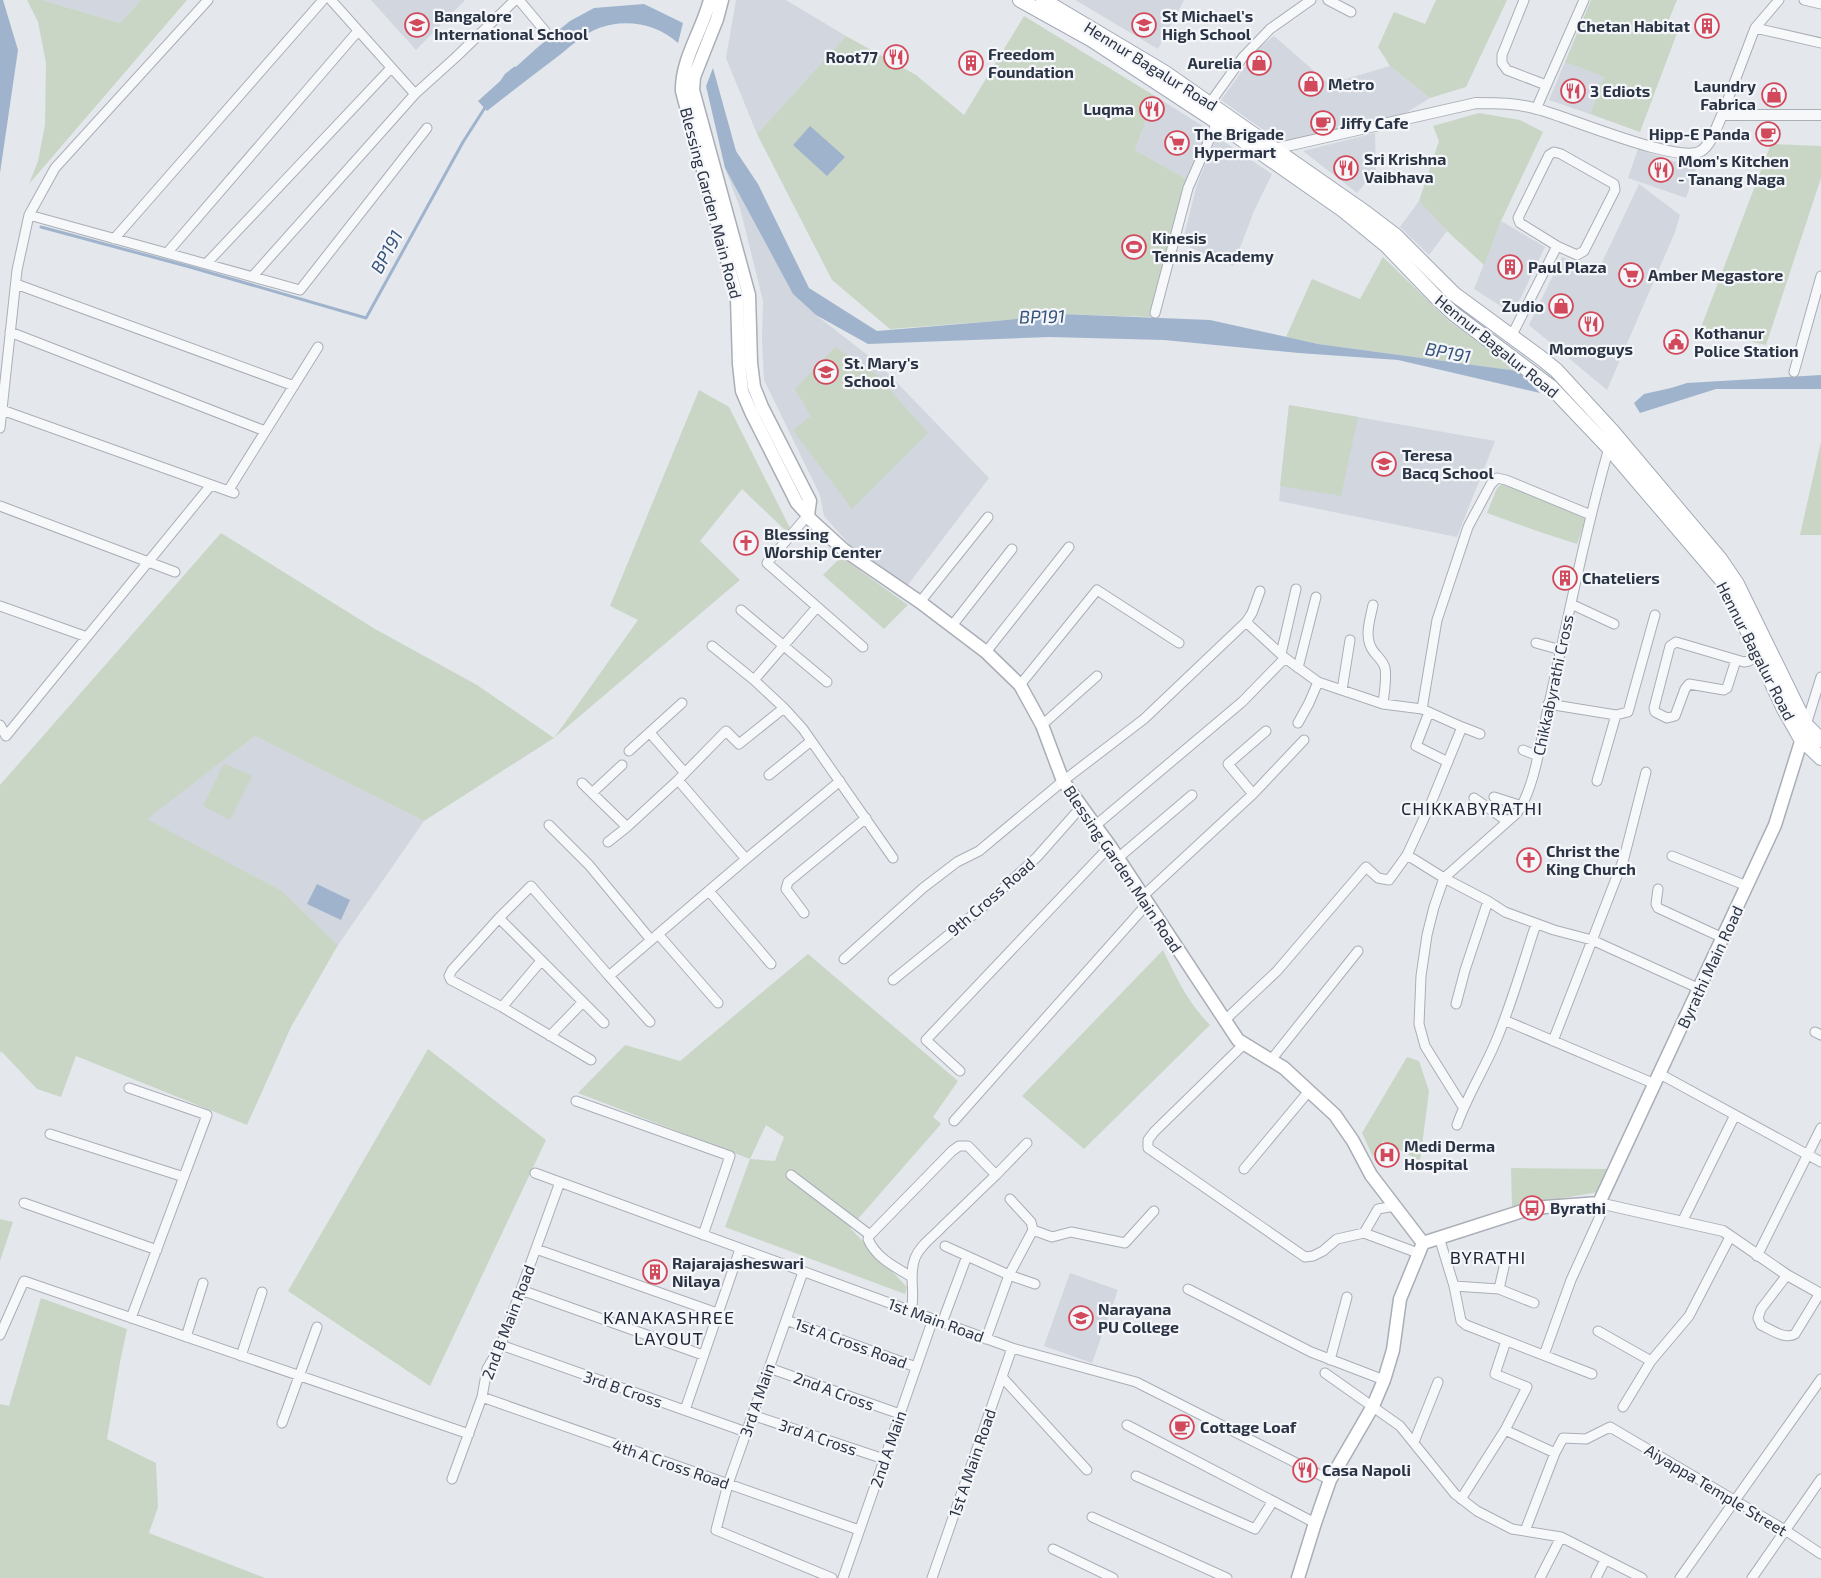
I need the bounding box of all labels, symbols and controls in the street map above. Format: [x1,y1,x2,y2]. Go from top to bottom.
place label: Bangalore International School [434,6,589,43]
place label: St Michael's High School [1162,6,1253,43]
school or university icon: Bangalore International School [404,12,430,38]
school or university icon: St Michael's High School [1131,12,1157,38]
building icon: Chetan Habitat [1694,13,1720,39]
place label: Chetan Habitat [1577,16,1690,35]
street label: Hennur Bagalur Road [1081,17,1221,114]
restaurant icon: Root77 [883,44,909,70]
place label: Freedom Foundation [988,44,1074,81]
place label: Root77 [825,47,879,66]
building icon: Freedom Foundation [958,50,984,76]
shop icon: Aurelia [1246,50,1272,76]
place label: Aurelia [1188,53,1242,72]
shop icon: Metro [1298,71,1324,97]
place label: Metro [1328,74,1374,93]
place label: Laundry Fabrica [1694,76,1756,113]
restaurant icon: 3 Ediots [1560,78,1586,104]
place label: 3 Ediots [1590,81,1650,100]
shop icon: Laundry Fabrica [1761,82,1787,108]
restaurant icon: Luqma [1139,96,1165,122]
place label: Luqma [1083,99,1134,118]
street label: Blessing Garden Main Road [677,105,746,301]
cafe icon: Jiffy Cafe [1310,110,1336,136]
place label: Jiffy Cafe [1340,113,1409,133]
cafe icon: Hipp-E Panda [1755,121,1781,147]
place label: The Brigade Hypermart [1194,124,1284,162]
place label: Hipp-E Panda [1649,124,1750,143]
supermarket icon: The Brigade Hypermart [1164,130,1190,156]
place label: Sri Krishna Vaibhava [1364,149,1446,186]
place label: Mom's Kitchen - Tanang Naga [1678,151,1789,188]
restaurant icon: Sri Krishna Vaibhava [1333,155,1359,181]
restaurant icon: Mom's Kitchen - Tanang Naga [1648,157,1674,183]
water label: BP191 [365,226,407,277]
place label: Kinesis Tennis Academy [1152,228,1274,266]
sports icon: Kinesis Tennis Academy [1121,234,1147,260]
building icon: Paul Plaza [1497,254,1523,280]
place label: Paul Plaza [1528,257,1607,276]
supermarket icon: Amber Megastore [1618,262,1644,288]
place label: Amber Megastore [1648,265,1783,284]
street label: Hennur Bagalur Road [1432,290,1563,401]
shop icon: Zudio [1548,293,1574,319]
place label: Zudio [1502,296,1544,315]
water label: BP191 [1019,305,1065,327]
restaurant icon: Momoguys [1578,311,1604,337]
place label: Kothanur Police Station [1694,323,1799,360]
public building icon: Kothanur Police Station [1663,329,1689,355]
water label: BP191 [1423,337,1473,367]
place label: Momoguys [1549,339,1633,359]
place label: St. Mary's School [844,353,919,390]
school or university icon: St. Mary's School [813,359,839,385]
place label: Teresa Bacq School [1402,445,1494,482]
school or university icon: Teresa Bacq School [1371,451,1397,477]
place label: Blessing Worship Center [764,524,882,561]
church icon: Blessing Worship Center [733,530,759,556]
building icon: Chateliers [1552,565,1578,591]
place label: Chateliers [1582,568,1660,587]
street label: Hennur Bagalur Road [1713,578,1800,723]
street label: Chikkabyrathi Cross [1528,613,1577,757]
street label: Blessing Garden Main Road [1060,782,1187,956]
district label: CHIKKABYRATHI [1401,797,1543,819]
place label: Christ the King Church [1546,841,1636,878]
church icon: Christ the King Church [1516,847,1542,873]
street label: 9th Cross Road [943,854,1038,940]
street label: Byrathi Main Road [1673,902,1746,1031]
place label: Medi Derma Hospital [1404,1136,1495,1173]
hospital icon: Medi Derma Hospital [1374,1142,1400,1168]
bus stop icon: Byrathi [1519,1195,1545,1221]
place label: Byrathi [1550,1198,1606,1218]
district label: BYRATHI [1450,1246,1526,1268]
place label: Rajarajasheswari Nilaya [672,1253,804,1291]
building icon: Rajarajasheswari Nilaya [642,1259,668,1285]
street label: 2nd B Main Road [477,1262,538,1382]
street label: 1st Main Road [886,1293,987,1346]
place label: Narayana PU College [1098,1299,1179,1336]
school or university icon: Narayana PU College [1068,1305,1094,1331]
district label: KANAKASHREE LAYOUT [603,1306,735,1349]
street label: 1st A Cross Road [792,1313,910,1372]
street label: 3rd A Main [735,1360,778,1439]
street label: 3rd B Cross [581,1366,665,1411]
street label: 2nd A Cross [791,1367,877,1414]
street label: 1st A Main Road [944,1406,999,1520]
street label: 2nd A Main [866,1408,910,1490]
street label: 3rd A Cross [777,1414,860,1459]
cafe icon: Cottage Loaf [1169,1414,1195,1440]
place label: Cottage Loaf [1200,1417,1297,1436]
street label: 4th A Cross Road [610,1435,732,1492]
street label: Aiyappa Temple Street [1642,1440,1791,1540]
restaurant icon: Casa Napoli [1292,1457,1318,1483]
place label: Casa Napoli [1322,1460,1411,1479]

